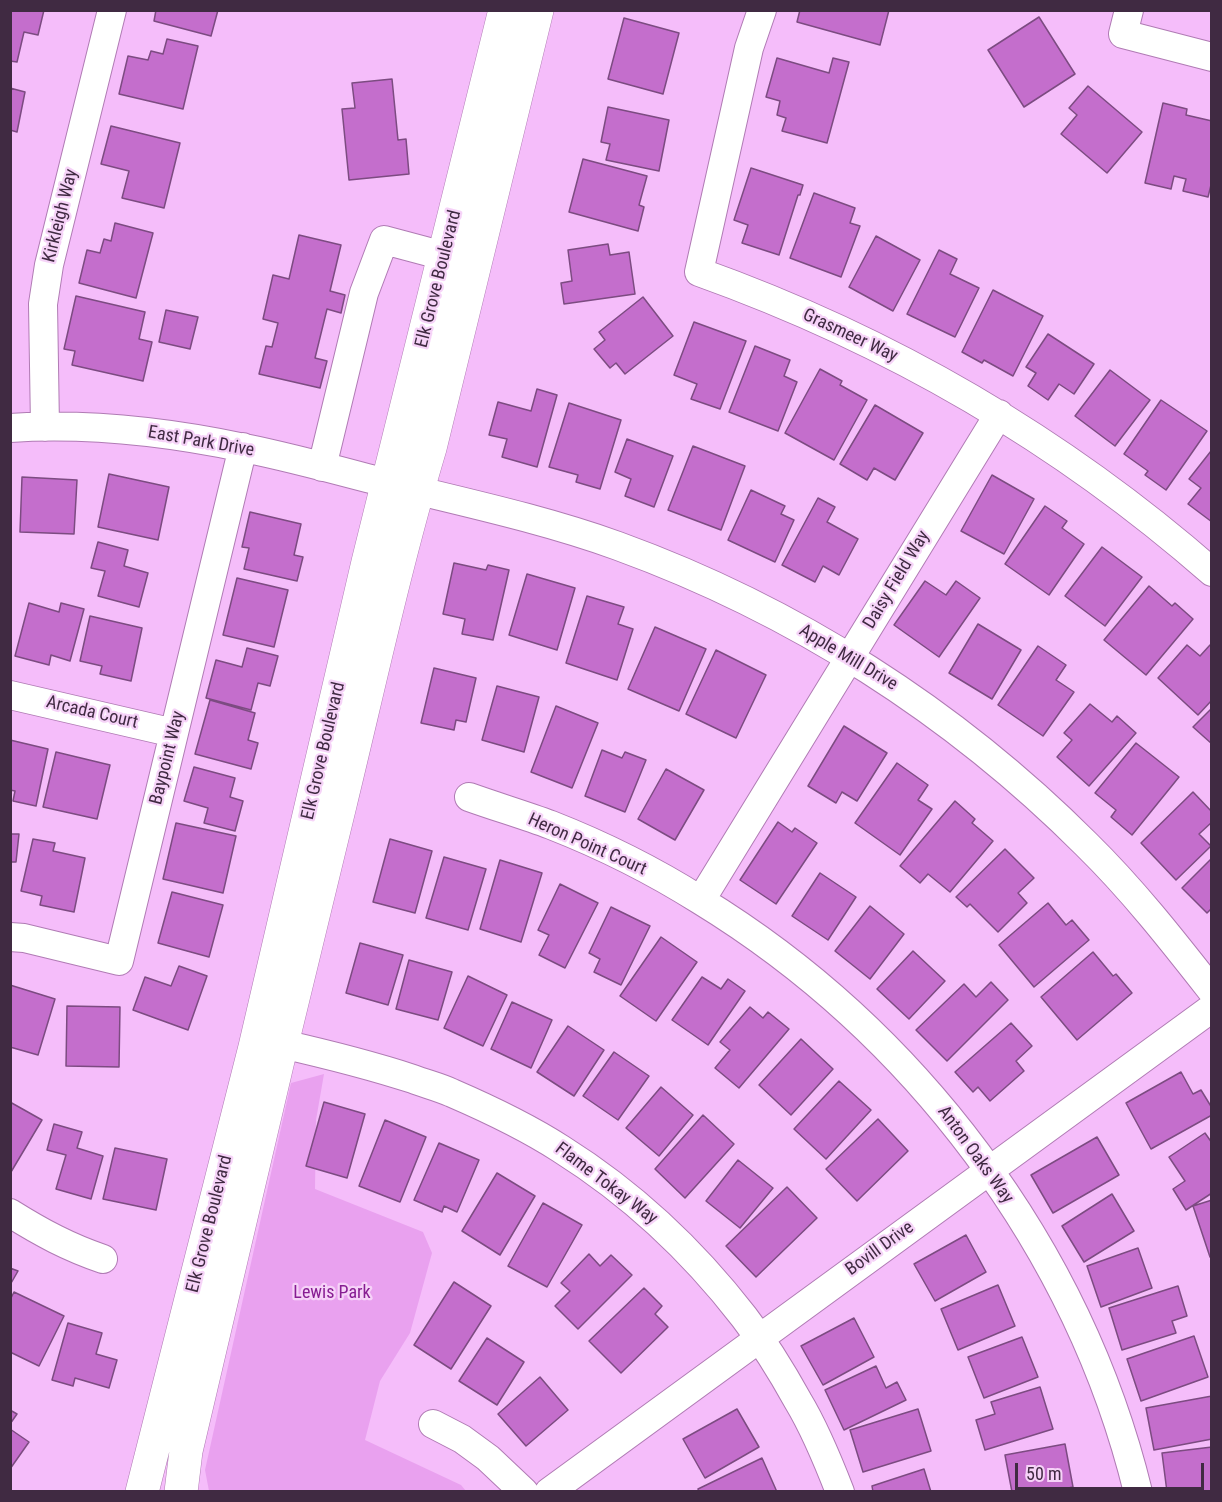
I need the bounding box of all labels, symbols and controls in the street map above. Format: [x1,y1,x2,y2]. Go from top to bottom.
street label: Kirkleigh Way [39,167,83,265]
street label: Elk Grove Boulevard [411,208,467,350]
street label: Grasmeer Way [799,305,901,367]
street label: East Park Drive [146,422,256,462]
street label: Daisy Field Way [859,527,935,633]
street label: Apple Mill Drive [795,620,901,696]
street label: Elk Grove Boulevard [298,680,350,822]
street label: Arcada Court [44,692,140,734]
street label: Baypoint Way [146,709,190,807]
street label: Heron Point Court [525,809,649,881]
street label: Anton Oaks Way [932,1102,1018,1208]
street label: Flame Tokay Way [551,1138,661,1230]
street label: Elk Grove Boulevard [182,1153,238,1295]
street label: Bovill Drive [842,1217,918,1281]
park label: Lewis Park [293,1282,371,1304]
scale bar [1018,1451,1207,1489]
text: 50 m [1026,1463,1061,1484]

